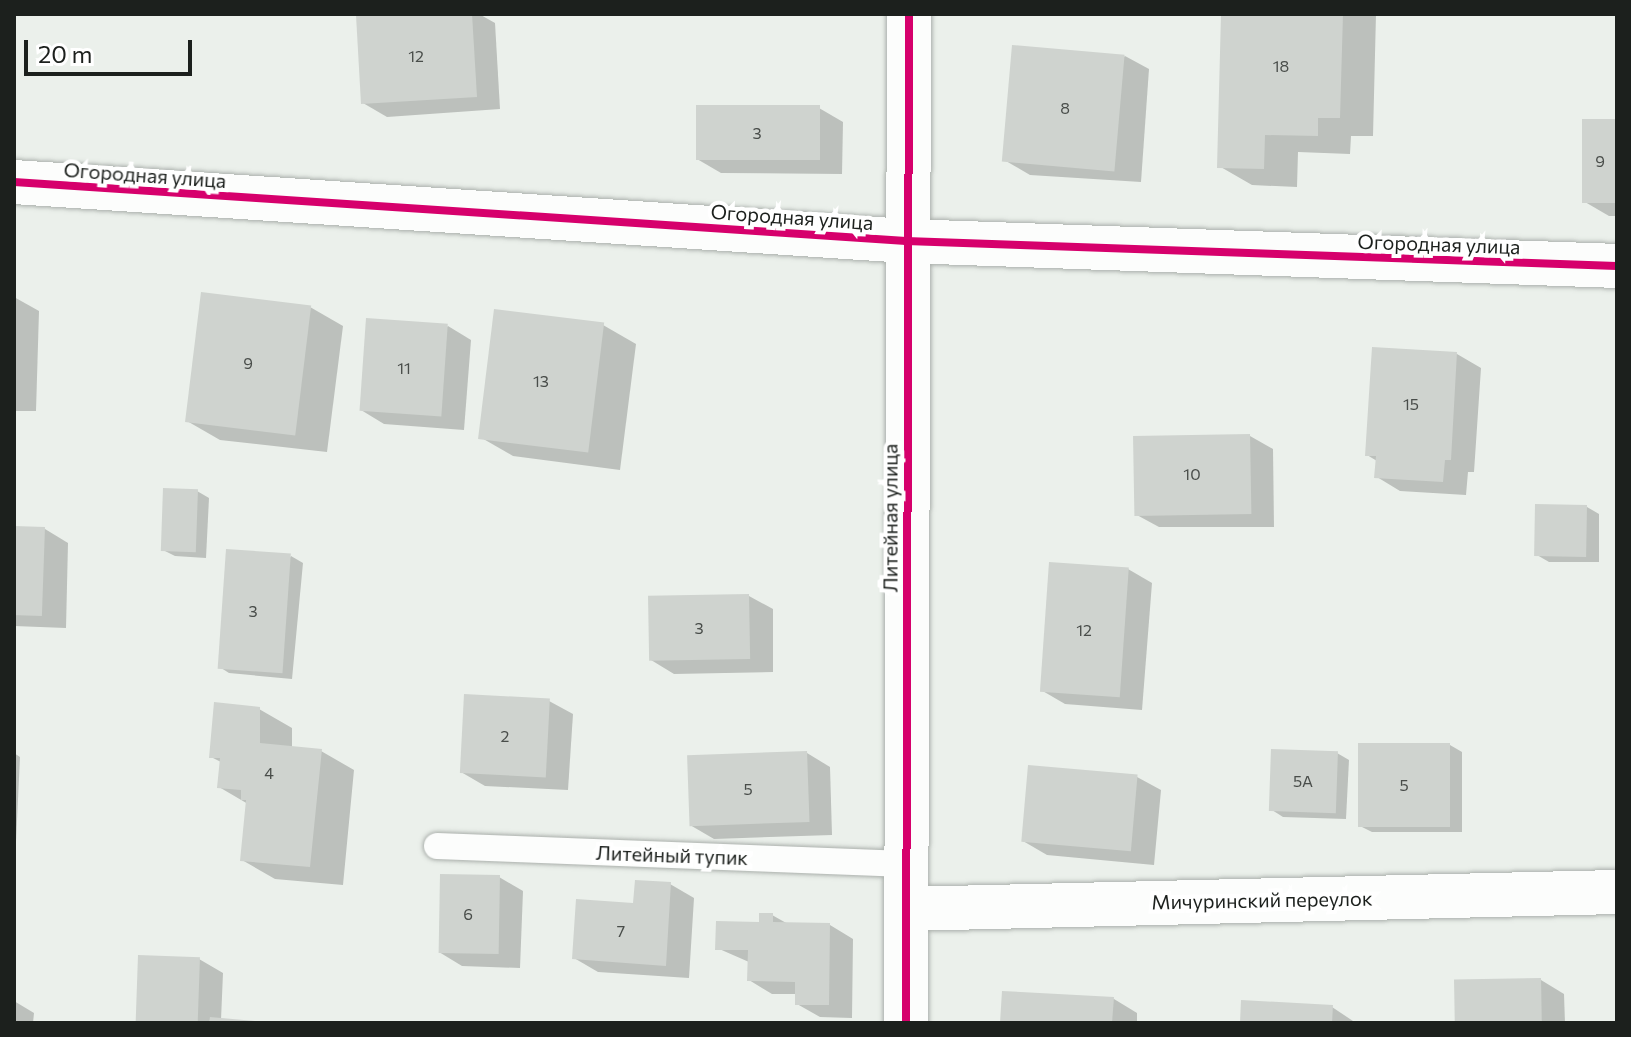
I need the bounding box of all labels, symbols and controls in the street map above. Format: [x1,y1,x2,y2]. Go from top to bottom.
scale bar [28,24,196,74]
text: 20 m [38,39,92,68]
house number: 12 [408,46,424,66]
house number: 18 [1273,56,1289,76]
house number: 8 [1060,98,1070,118]
house number: 3 [752,123,762,143]
house number: 9 [1595,151,1605,171]
street label: Огородная улица [63,157,227,193]
street label: Огородная улица [710,199,874,235]
street label: Огородная улица [1357,229,1521,259]
house number: 9 [243,353,253,373]
house number: 11 [397,358,411,378]
house number: 13 [533,371,549,391]
house number: 15 [1403,394,1419,414]
street label: Литейная улица [878,444,902,592]
house number: 10 [1183,464,1201,484]
house number: 3 [248,601,258,621]
house number: 3 [694,618,704,638]
house number: 12 [1076,620,1092,640]
house number: 2 [501,726,509,746]
house number: 4 [264,763,274,783]
house number: 5А [1293,771,1313,791]
house number: 5 [1399,775,1409,795]
house number: 5 [743,779,753,799]
street label: Литейный тупик [595,840,749,870]
street label: Мичуринский переулок [1151,886,1373,914]
house number: 6 [463,904,473,924]
house number: 7 [617,921,625,941]

